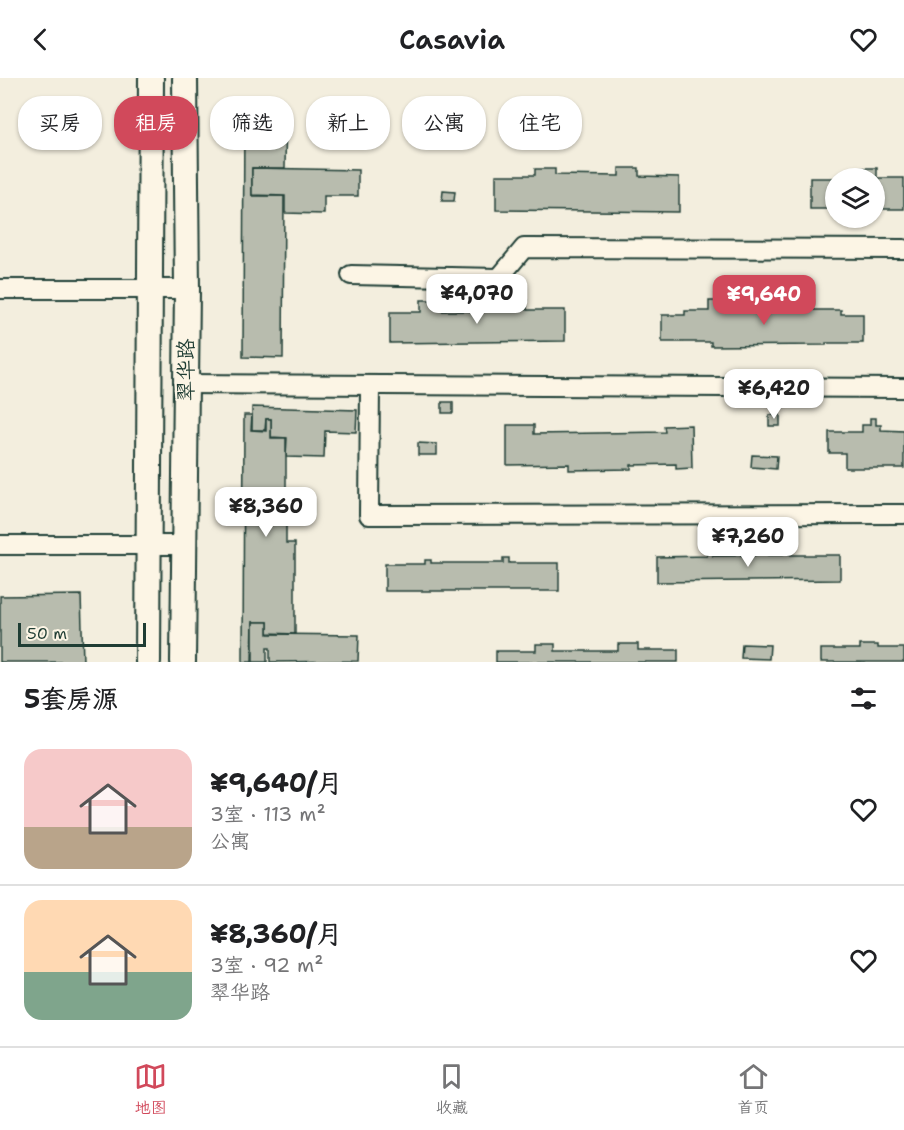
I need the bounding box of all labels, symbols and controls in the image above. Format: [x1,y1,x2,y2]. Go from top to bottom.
text: Casavia [399,21,505,58]
icon: back [24,23,57,56]
icon: heart [847,23,880,56]
chip: 买房 [18,96,102,150]
chip: 租房 [114,96,198,150]
chip: 筛选 [210,96,294,150]
chip: 新上 [306,96,390,150]
chip: 公寓 [402,96,486,150]
chip: 住宅 [498,96,582,150]
map controls [825,168,885,228]
button: layers [825,168,885,228]
pin: ¥4,070 [428,274,526,325]
pin: ¥9,640 [715,275,813,326]
text: ¥4,070 [440,280,514,306]
text: ¥9,640 [727,281,801,307]
street label: 翠华路 [172,339,200,402]
pin: ¥6,420 [725,369,823,420]
text: ¥6,420 [738,375,810,401]
pin: ¥8,360 [217,487,315,538]
text: ¥8,360 [229,493,303,519]
pin: ¥7,260 [699,517,797,568]
text: ¥7,260 [711,523,785,549]
scale bar [18,620,146,648]
text: 50 m [27,623,67,644]
text: 5套房源 [24,681,118,716]
icon: filters [847,682,880,715]
text: ¥9,640/月 [210,765,343,800]
icon: home [72,773,144,845]
icon: heart [847,793,880,826]
text: 3室 · 113 m² [210,801,326,827]
text: 公寓 [210,828,250,854]
text: ¥8,360/月 [210,916,343,951]
icon: home [72,924,144,996]
icon: heart [847,944,880,977]
text: 3室 · 92 m² [210,952,324,978]
text: 翠华路 [210,979,270,1005]
tab: 地图 [134,1060,167,1118]
tab: 收藏 [435,1060,468,1118]
tab: 首页 [737,1060,770,1118]

